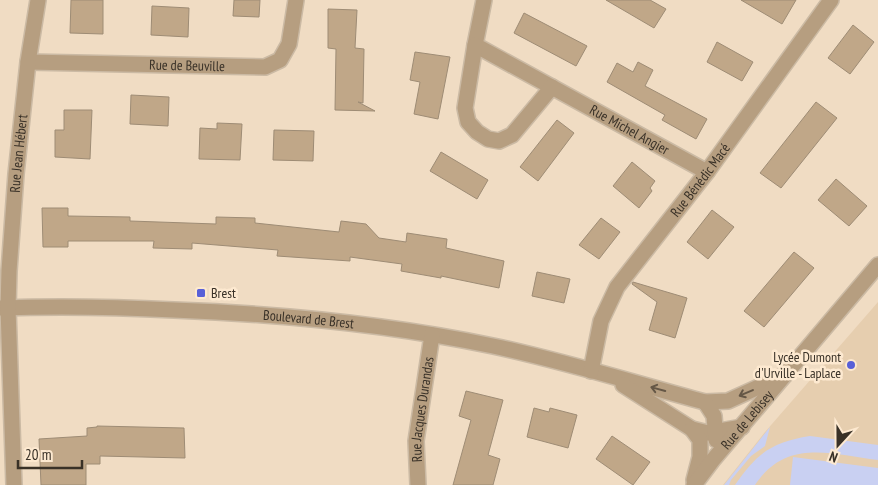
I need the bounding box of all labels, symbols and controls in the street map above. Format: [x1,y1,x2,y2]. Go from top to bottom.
street label: Rue de Beuville [149,56,225,75]
street label: Rue Michel Angier [587,101,672,159]
street label: Rue Jean Hébert [6,113,31,193]
street label: Rue Bénédic Macé [666,140,734,220]
place label: Brest [211,284,236,302]
marker: Brest [195,287,207,299]
street label: Boulevard de Brest [263,306,355,332]
place label: Lycée Dumont d'Urville - Laplace [755,348,841,382]
street label: Rue Jacques Durandas [407,355,438,463]
marker: Lycée Dumont d'Urville - Laplace [845,359,857,371]
one-way arrow [651,384,667,394]
street label: Rue de Lebisey [717,386,778,453]
one-way arrow [739,389,754,399]
north arrow [813,420,863,470]
scale bar [18,438,81,470]
text: 20 m [25,445,51,464]
text: N [827,447,840,467]

